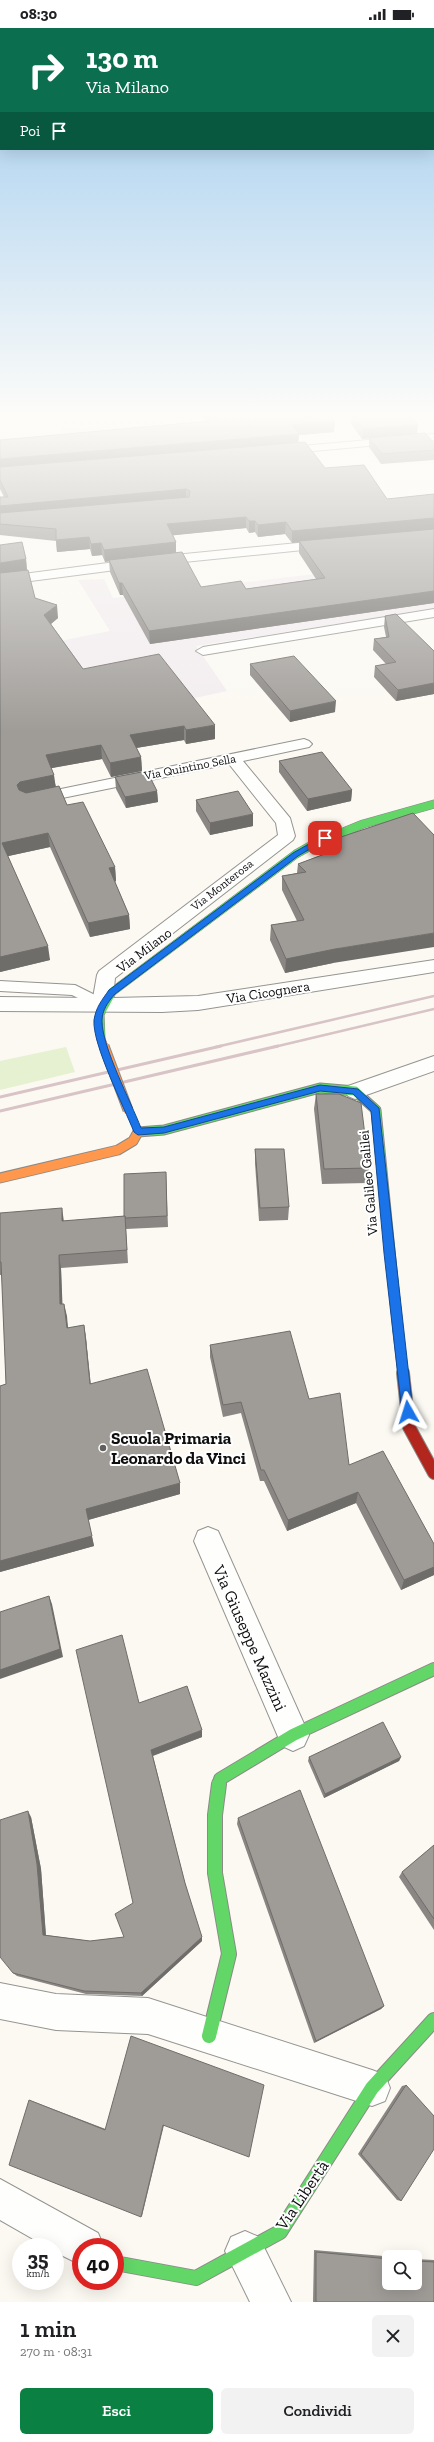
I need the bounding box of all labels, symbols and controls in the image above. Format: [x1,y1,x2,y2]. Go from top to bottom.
text: 08:30 [20,5,57,23]
text: 130 m [86,42,158,75]
icon: right [20,44,72,96]
text: Via Milano [86,76,169,98]
icon: arrive [48,120,70,142]
text: Poi [20,122,40,140]
street label: Via Quintino Sella [142,751,237,783]
pin [308,821,342,855]
icon: arrive [314,827,336,849]
street label: Via Monterosa [187,856,256,914]
street label: Via Milano [113,924,175,977]
street label: Via Cicognera [224,977,311,1008]
street label: Via Galileo Galilei [355,1129,382,1237]
position arrow [387,1391,429,1433]
place label: Scuola Primaria Leonardo da Vinci [111,1428,246,1468]
marker: Scuola Primaria Leonardo da Vinci [98,1443,108,1453]
street label: Via Giuseppe Mazzini [208,1561,291,1714]
street label: Via Libertà [271,2156,333,2235]
speed limit sign: 40 [72,2238,124,2290]
text: 35 [27,2247,49,2271]
map controls [382,2250,422,2290]
button: search [382,2250,422,2290]
text: km/h [27,2268,49,2280]
text: 1 min [20,2314,76,2343]
button: close [372,2315,414,2357]
text: 270 m · 08:31 [20,2344,92,2359]
button: Esci [20,2388,213,2434]
button: Condividi [221,2388,414,2434]

